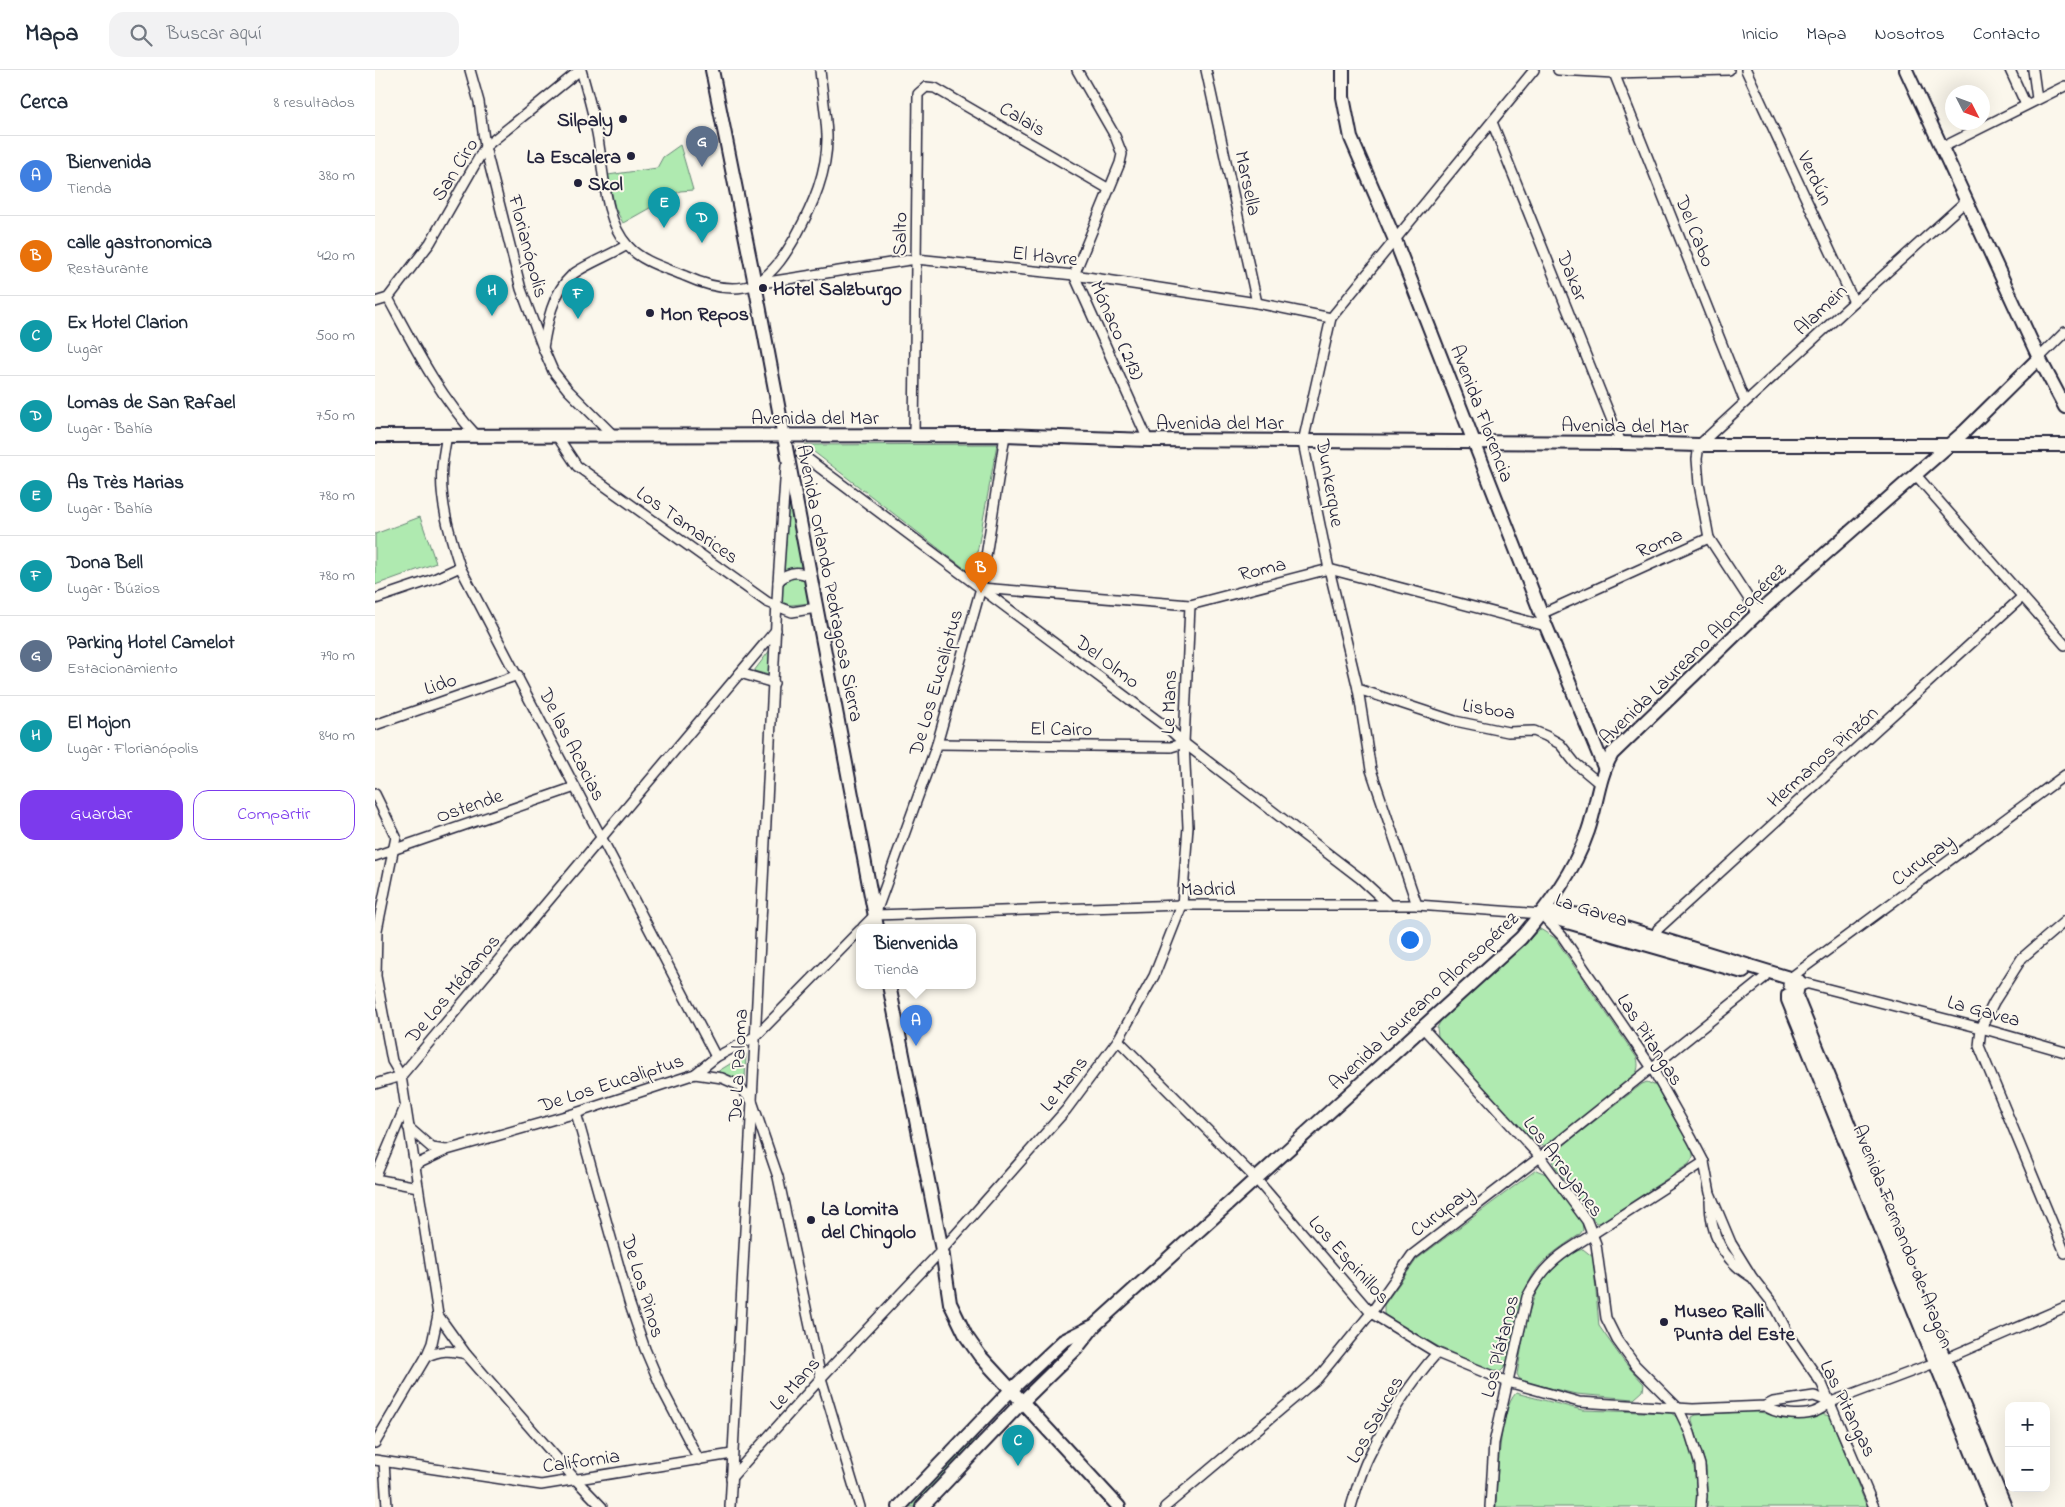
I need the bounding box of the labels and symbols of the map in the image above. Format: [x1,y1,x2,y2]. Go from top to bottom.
north arrow [1945,85,1990,130]
street label: Calais [993,95,1051,145]
place label: Silpaly [557,107,613,137]
marker: Silpaly [617,113,629,125]
pin: G [686,126,718,167]
street label: San Ciro [425,133,487,208]
place label: La Escalera [527,144,621,173]
street label: Verdún [1788,146,1839,211]
street label: Marsella [1226,148,1268,219]
marker: La Escalera [625,150,637,162]
place label: Skol [588,171,623,200]
marker: Skol [572,177,584,189]
pin: E [648,187,680,228]
street label: Florianópolis [499,191,554,301]
street label: Del Cabo [1666,191,1721,272]
pin: D [686,202,718,243]
street label: Salto [887,212,916,256]
street label: El Havre [1011,240,1079,275]
street label: Dakar [1547,247,1594,307]
pin: H [476,275,508,316]
place label: Hotel Salzburgo [773,276,902,306]
street label: Mónaco (213) [1081,277,1151,386]
pin: F [562,278,594,319]
street label: Alamein [1788,278,1855,343]
marker: Hotel Salzburgo [757,282,769,294]
place label: Mon Repos [660,301,749,330]
marker: Mon Repos [644,307,656,319]
street label: Avenida Florencia [1441,341,1520,487]
street label: Avenida del Mar [751,405,880,434]
street label: Avenida del Mar [1156,410,1285,439]
street label: Avenida del Mar [1561,412,1690,443]
street label: Dunkerque [1306,436,1351,530]
street label: Avenida Orlando Pedragosa Sierra [786,442,870,725]
street label: Los Tamarices [629,480,744,572]
street label: Roma [1632,521,1688,567]
street label: Roma [1236,551,1289,590]
pin: B [965,552,997,593]
street label: Avenida Laureano Alonsopérez [1593,557,1794,752]
street label: De Los Eucaliptus [902,606,972,760]
street label: Del Olmo [1067,628,1145,697]
street label: Lido [421,666,461,704]
street label: Le Mans [1155,669,1186,735]
street label: De las Acacias [529,683,612,807]
street label: Lisboa [1460,692,1517,729]
street label: Hermanos Pinzón [1762,700,1886,816]
street label: El Cairo [1029,715,1092,746]
street label: Ostende [432,782,507,832]
street label: Curupay [1886,828,1961,894]
street label: Madrid [1180,876,1236,905]
street label: La Gavea [1551,887,1631,936]
street label: Avenida Laureano Alonsopérez [1323,905,1527,1098]
your location [1397,927,1423,953]
street label: De Los Médanos [399,929,508,1051]
street label: Las Pitangas [1607,989,1690,1093]
street label: La Gavea [1944,989,2023,1036]
pin: A [900,1005,932,1046]
street label: De La Paloma [722,1008,757,1123]
street label: De Los Eucaliptus [535,1047,688,1122]
street label: Le Mans [1034,1050,1096,1119]
street label: Los Arrayanes [1514,1111,1610,1224]
street label: Avenida Fernando de Aragón [1843,1121,1960,1354]
street label: Curupay [1405,1179,1480,1245]
place label: La Lomita del Chingolo [821,1196,916,1249]
street label: Los Espinillos [1300,1210,1396,1311]
marker: La Lomita del Chingolo [805,1214,817,1226]
street label: De Los Pinos [612,1231,671,1342]
street label: Los Plátanos [1475,1292,1528,1401]
place label: Museo Ralli Punta del Este [1674,1298,1796,1350]
marker: Museo Ralli Punta del Este [1658,1316,1670,1328]
street label: Le Mans [764,1351,828,1418]
street label: Las Pitangas [1810,1356,1883,1463]
street label: Los Sauces [1340,1371,1412,1469]
pin: C [1002,1425,1034,1466]
street label: California [541,1443,622,1482]

